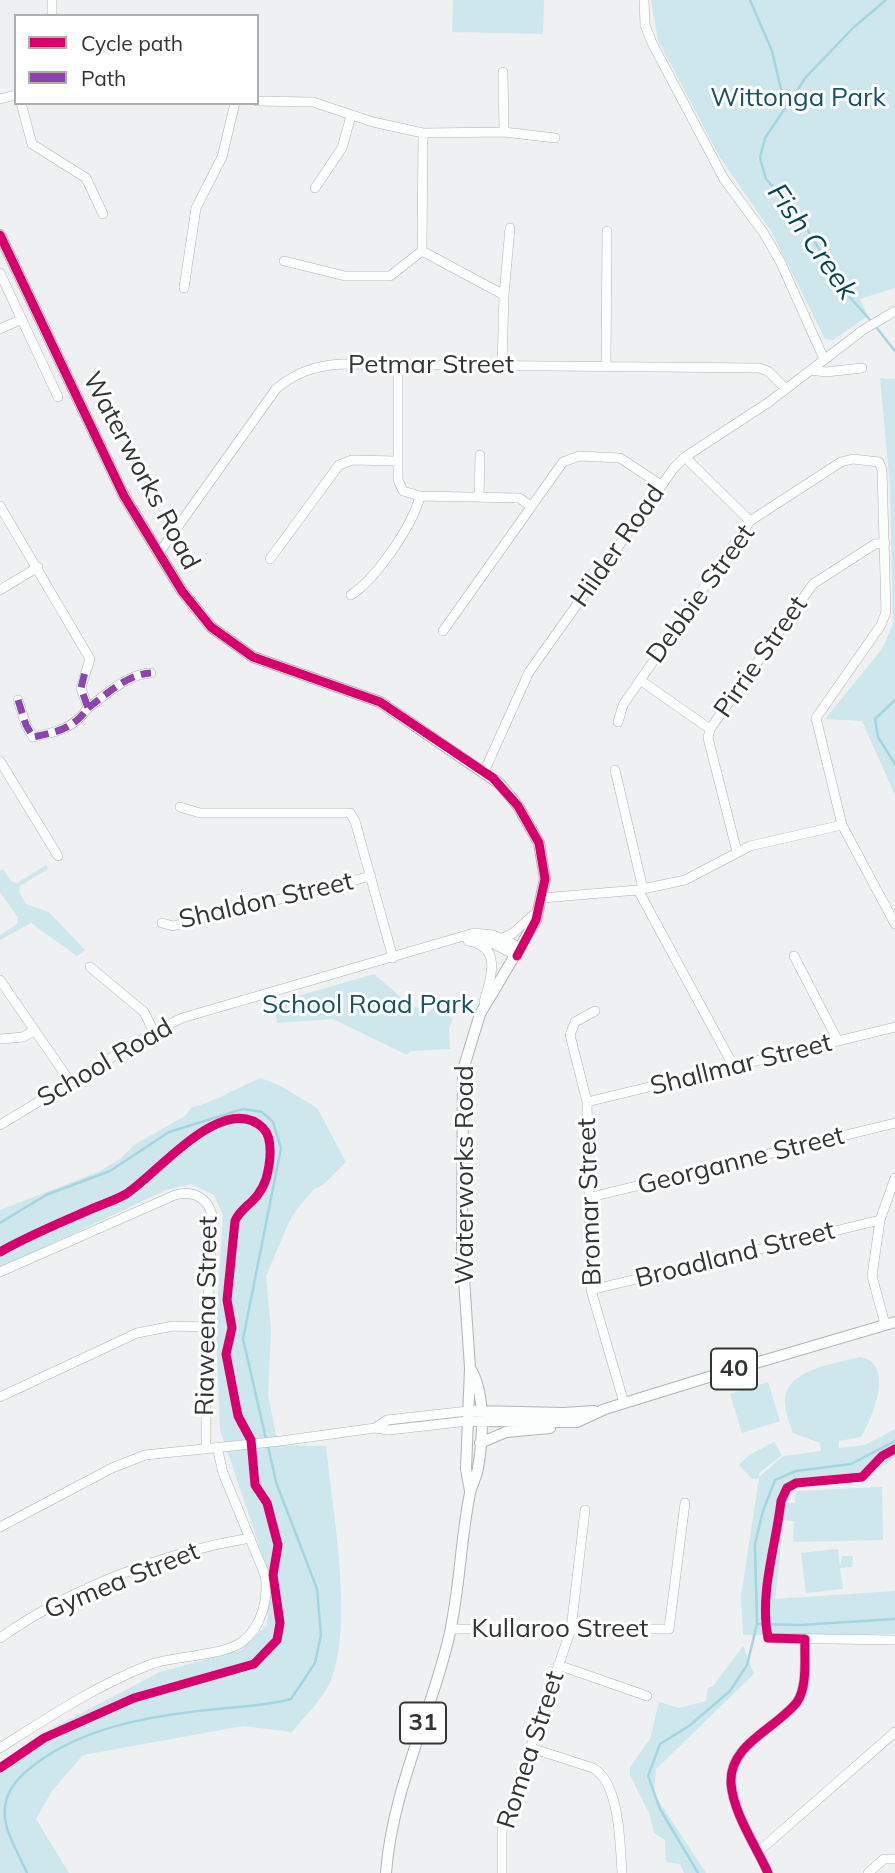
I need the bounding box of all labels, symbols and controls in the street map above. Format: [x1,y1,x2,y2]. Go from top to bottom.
legend [14,14,259,105]
text: Cycle path [81,30,183,56]
text: Path [81,65,126,91]
park label: Wittonga Park [710,82,886,114]
water label: Fish Creek [760,177,864,307]
street label: Petmar Street [348,349,514,381]
street label: Waterworks Road [76,367,206,575]
street label: Hilder Road [564,479,672,613]
street label: Debbie Street [640,519,762,669]
street label: Pirrie Street [708,590,814,724]
street label: Shaldon Street [176,866,356,936]
park label: School Road Park [262,989,474,1021]
street label: School Road [32,1012,178,1114]
street label: Shallmar Street [647,1027,835,1103]
street label: Waterworks Road [449,1065,481,1285]
street label: Bromar Street [571,1117,609,1287]
street label: Georganne Street [634,1120,848,1202]
street label: Broadland Street [632,1215,838,1295]
street label: Riaweena Street [190,1216,224,1416]
road number: 40 [711,1349,757,1390]
street label: Gymea Street [40,1536,204,1626]
street label: Kullaroo Street [472,1613,648,1645]
street label: Romea Street [491,1667,571,1833]
road number: 31 [400,1702,446,1744]

